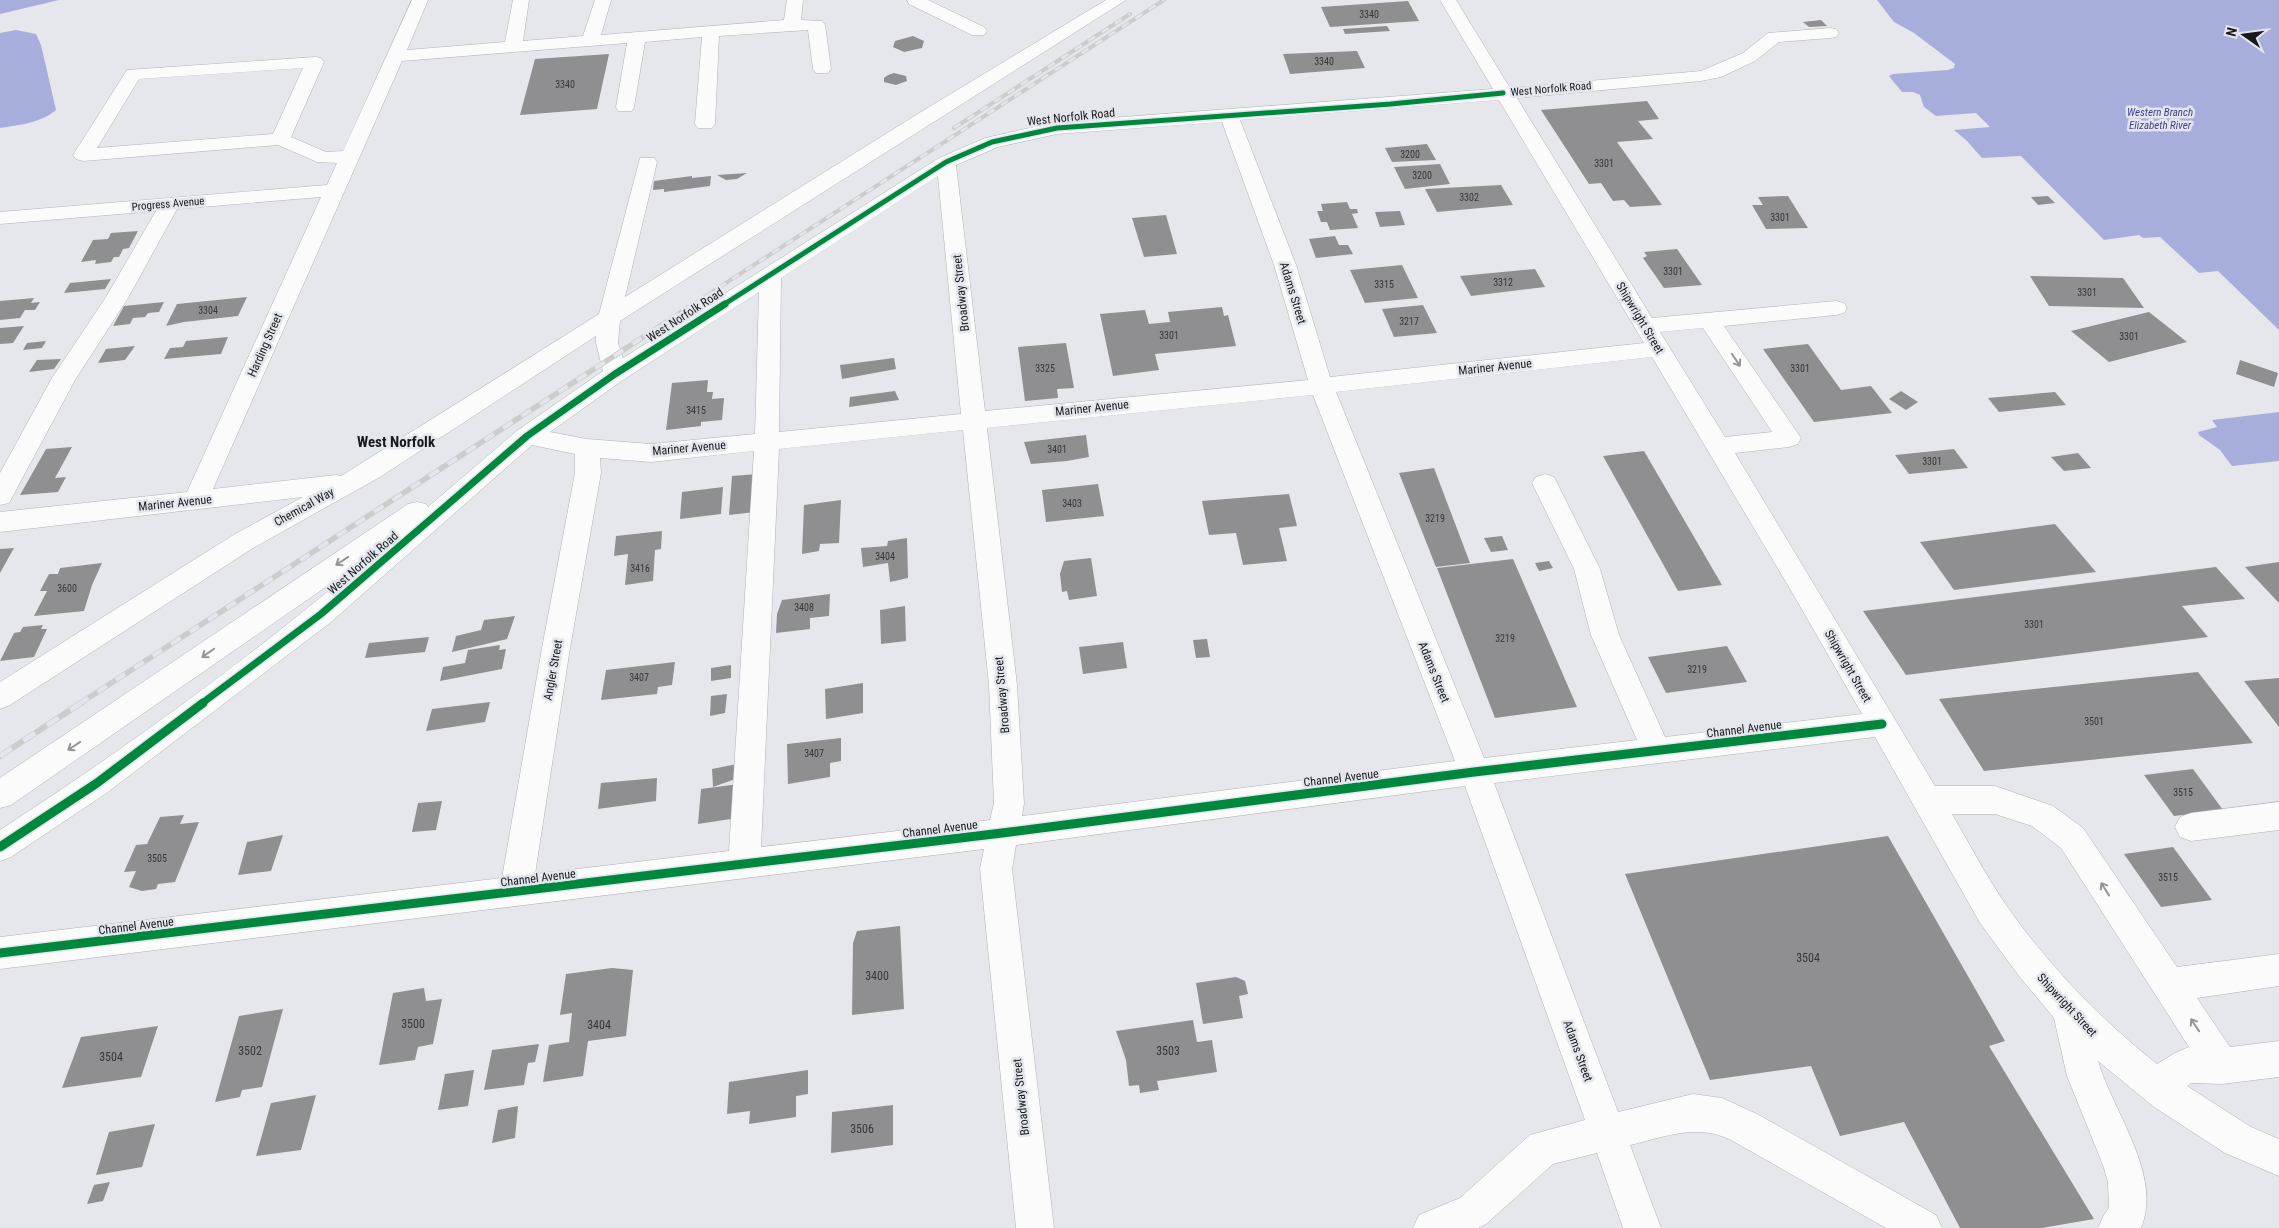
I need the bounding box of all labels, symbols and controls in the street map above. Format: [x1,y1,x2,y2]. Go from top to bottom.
house number: 3340 [1359,9,1379,20]
north arrow [2219,10,2269,60]
text: N [2223,26,2240,38]
house number: 3340 [1314,56,1334,67]
house number: 3340 [555,79,575,90]
street label: West Norfolk Road [1510,79,1592,99]
street label: West Norfolk Road [1026,105,1116,129]
water label: Western Branch Elizabeth River [2127,106,2193,132]
house number: 3200 [1400,149,1420,160]
house number: 3301 [1594,158,1614,169]
house number: 3200 [1412,170,1432,181]
house number: 3302 [1459,192,1479,203]
street label: Progress Avenue [131,194,205,214]
house number: 3301 [1770,212,1790,223]
street label: Broadway Street [950,253,972,332]
street label: Adams Street [1277,260,1309,326]
house number: 3301 [1663,266,1683,277]
house number: 3312 [1493,277,1513,288]
house number: 3315 [1374,279,1394,290]
street label: Shipwright Street [1613,280,1667,357]
street label: West Norfolk Road [644,285,726,345]
house number: 3301 [2077,287,2097,298]
house number: 3304 [198,305,218,316]
street label: Harding Street [245,311,285,379]
house number: 3217 [1399,316,1419,327]
house number: 3301 [1159,330,1179,341]
house number: 3301 [2119,331,2139,342]
one-way arrow [1731,353,1741,367]
street label: Mariner Avenue [1458,356,1533,378]
house number: 3325 [1035,363,1055,374]
house number: 3301 [1790,363,1810,374]
street label: Mariner Avenue [1055,397,1130,419]
house number: 3415 [686,405,706,416]
district label: West Norfolk [357,433,436,451]
street label: Mariner Avenue [652,438,727,458]
house number: 3401 [1047,444,1067,455]
house number: 3301 [1922,456,1942,467]
street label: Chemical Way [272,485,336,529]
street label: Mariner Avenue [138,492,213,514]
house number: 3403 [1062,498,1082,509]
house number: 3219 [1425,513,1445,524]
street label: West Norfolk Road [325,529,401,597]
house number: 3404 [875,551,895,562]
one-way arrow [335,556,349,566]
house number: 3416 [630,563,650,574]
house number: 3600 [57,583,77,594]
house number: 3408 [794,602,814,613]
house number: 3301 [2024,619,2044,630]
street label: Shipwright Street [1822,627,1875,705]
house number: 3219 [1495,633,1515,644]
street label: Angler Street [541,638,565,702]
street label: Adams Street [1416,640,1453,705]
one-way arrow [201,648,215,658]
street label: Broadway Street [992,656,1012,734]
house number: 3219 [1687,664,1707,675]
house number: 3407 [629,672,649,683]
house number: 3501 [2084,716,2104,727]
street label: Channel Avenue [1706,717,1783,741]
one-way arrow [68,741,82,751]
house number: 3407 [804,748,824,759]
street label: Channel Avenue [1303,766,1380,790]
house number: 3515 [2173,787,2193,798]
street label: Channel Avenue [902,817,979,841]
house number: 3505 [147,853,167,864]
street label: Channel Avenue [500,866,577,890]
house number: 3515 [2158,872,2178,883]
one-way arrow [2100,883,2110,897]
street label: Channel Avenue [98,914,175,938]
house number: 3504 [1796,951,1820,965]
house number: 3400 [865,969,889,983]
street label: Shipwright Street [2034,971,2100,1040]
house number: 3500 [401,1017,425,1031]
house number: 3404 [587,1018,611,1032]
one-way arrow [2189,1018,2200,1032]
street label: Adams Street [1560,1019,1596,1084]
house number: 3502 [238,1044,262,1058]
house number: 3503 [1156,1044,1180,1058]
house number: 3504 [99,1050,123,1064]
street label: Broadway Street [1010,1057,1032,1136]
house number: 3506 [850,1122,874,1136]

